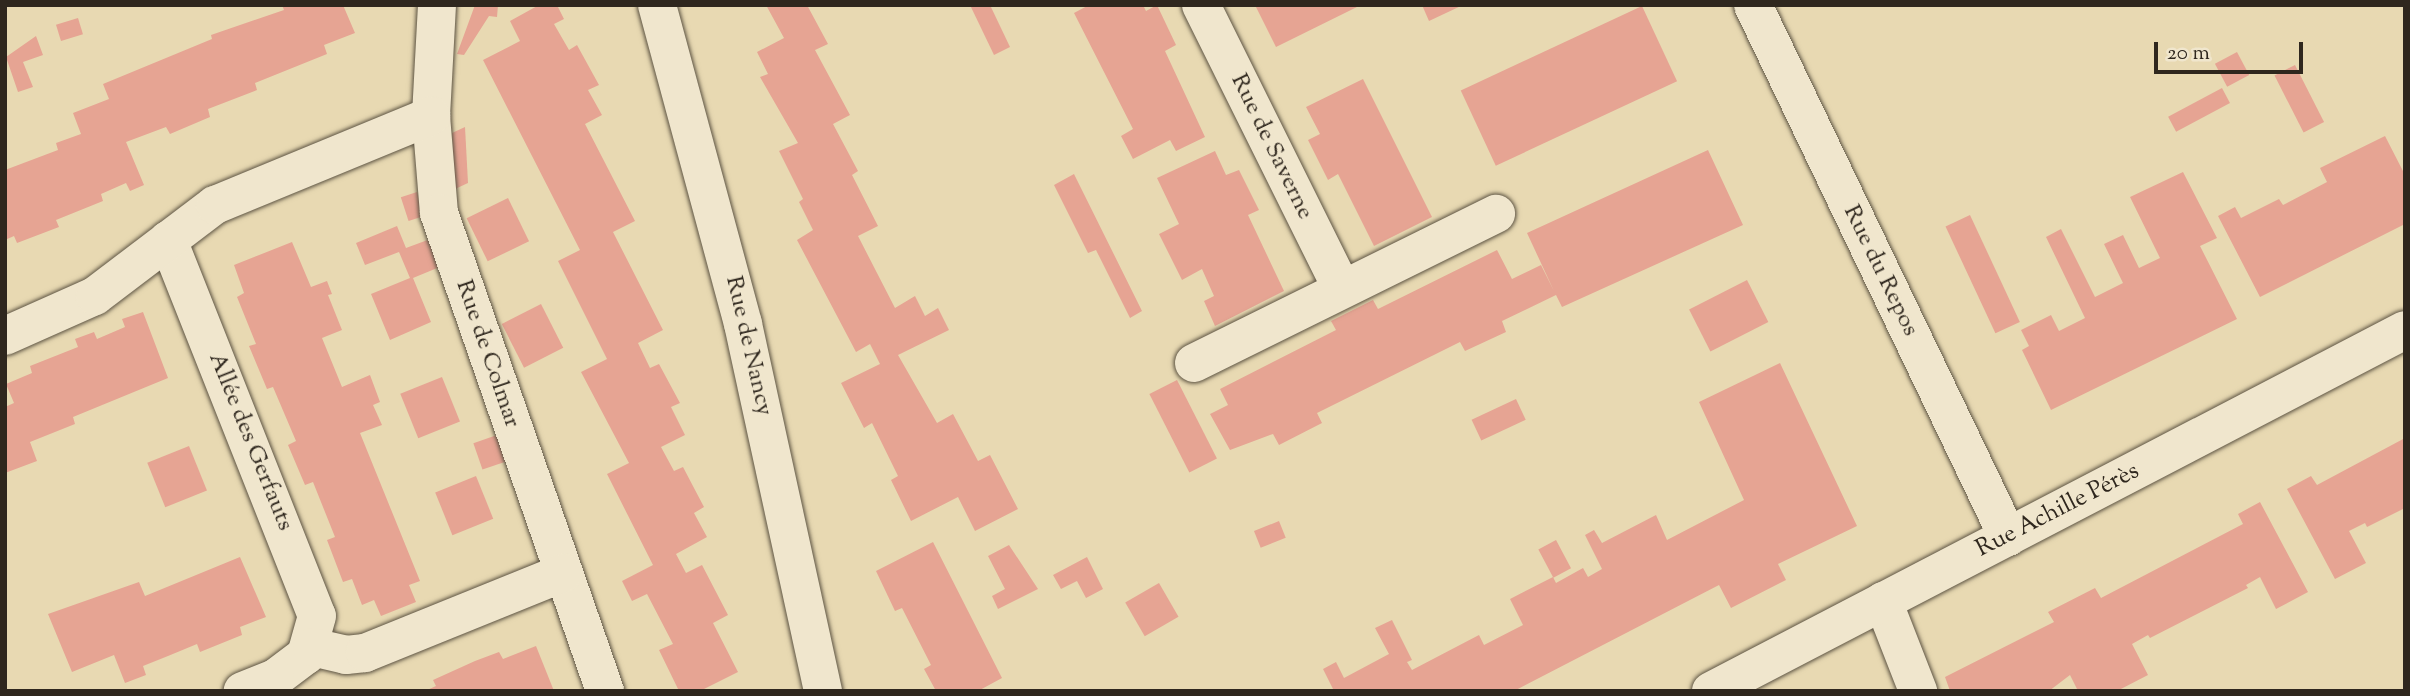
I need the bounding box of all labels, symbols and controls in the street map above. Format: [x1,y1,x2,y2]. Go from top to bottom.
scale bar [2158,28,2307,72]
text: 20 m [2167,39,2210,69]
street label: Rue de Saverne [1223,69,1319,225]
street label: Rue du Repos [1836,201,1924,341]
street label: Rue de Nancy [718,273,778,419]
street label: Rue de Colmar [448,276,526,432]
street label: Allée des Gerfauts [201,349,299,535]
street label: Rue Achille Pérès [1972,457,2144,565]

